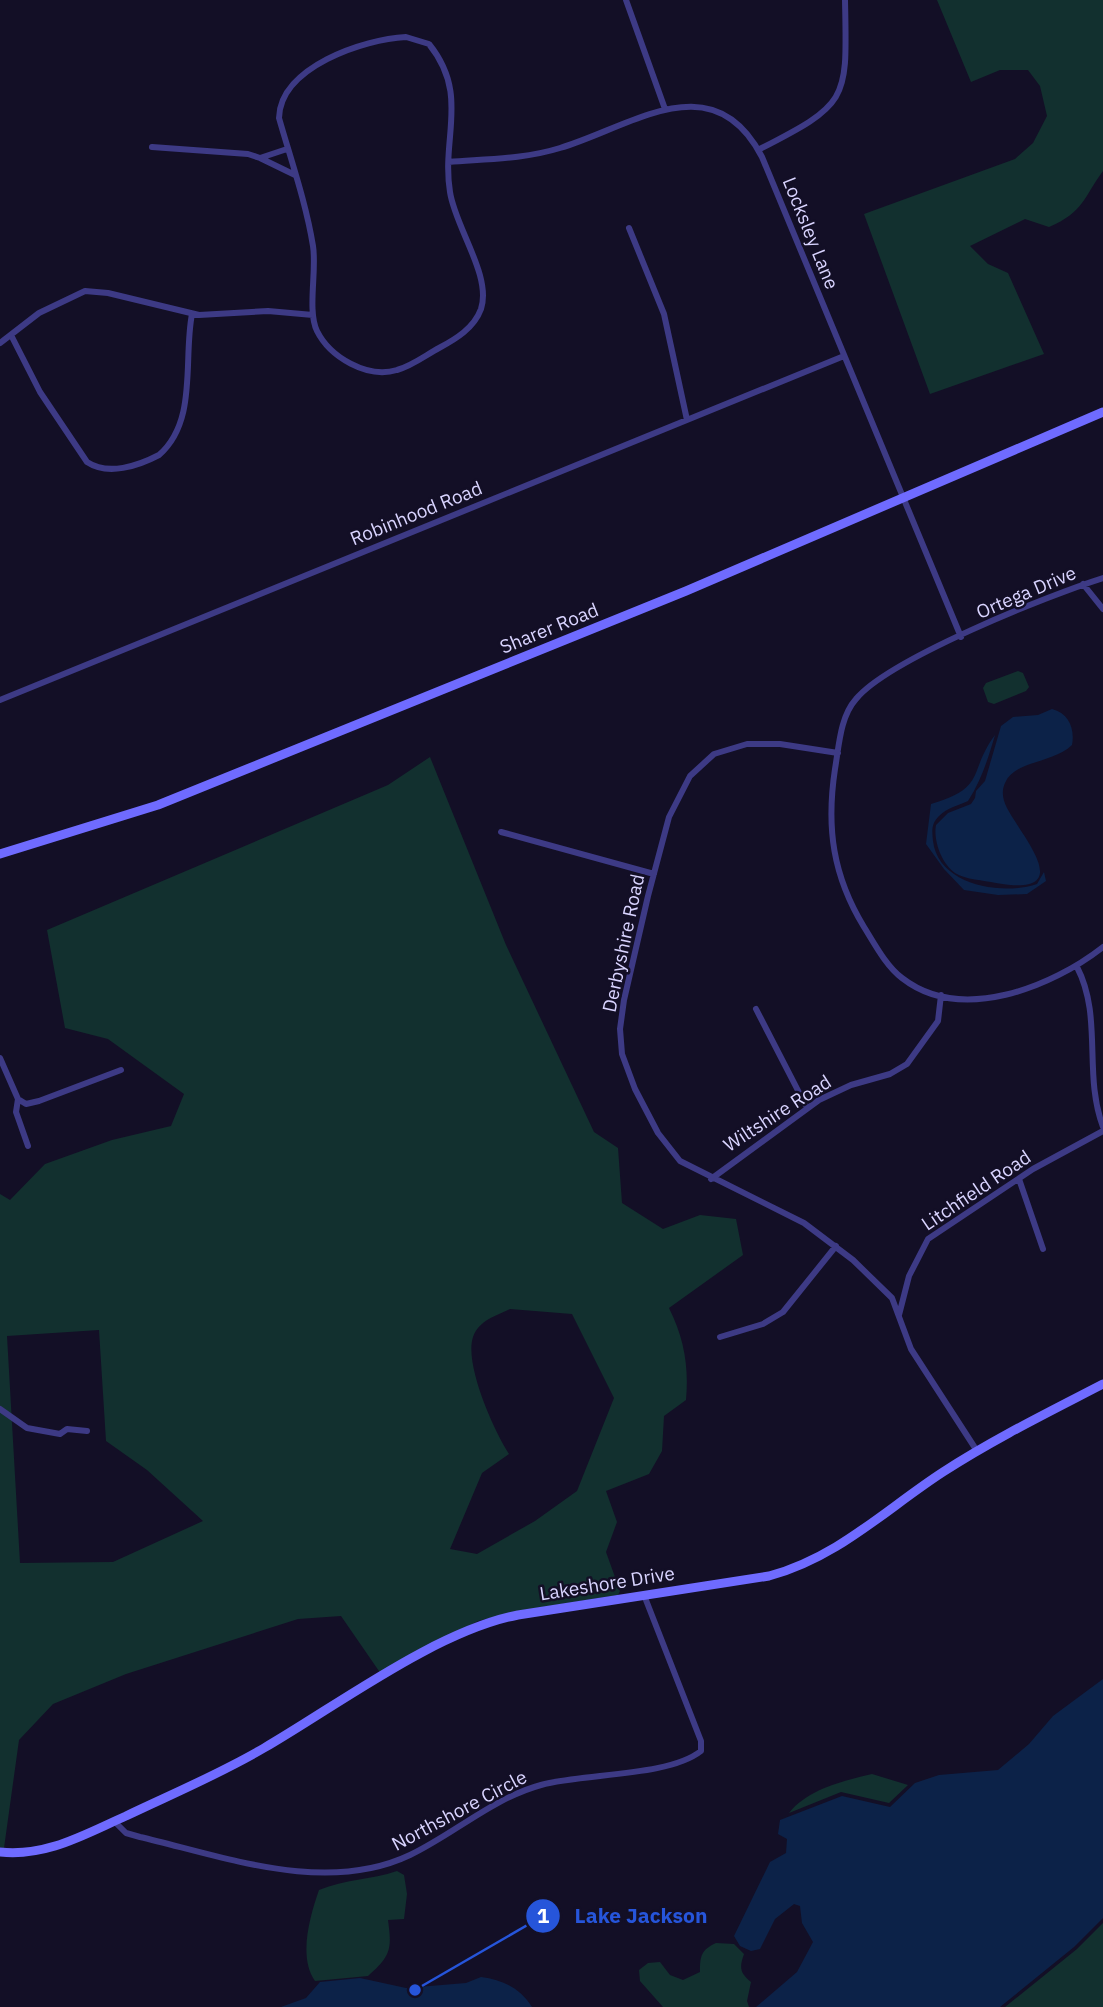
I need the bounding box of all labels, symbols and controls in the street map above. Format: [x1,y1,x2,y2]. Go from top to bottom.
street label: Locksley Lane [778,173,844,293]
street label: Robinhood Road [346,476,486,550]
street label: Ortega Drive [972,560,1080,624]
street label: Sharer Road [496,597,602,659]
street label: Derbyshire Road [597,872,649,1014]
street label: Wiltshire Road [719,1069,835,1157]
street label: Litchfield Road [917,1145,1035,1235]
street label: Lakeshore Drive [538,1560,676,1606]
street label: Northshore Circle [387,1764,531,1856]
callout: Lake Jackson [525,1895,721,1937]
text: 1 [537,1901,550,1929]
text: Lake Jackson [575,1901,707,1929]

